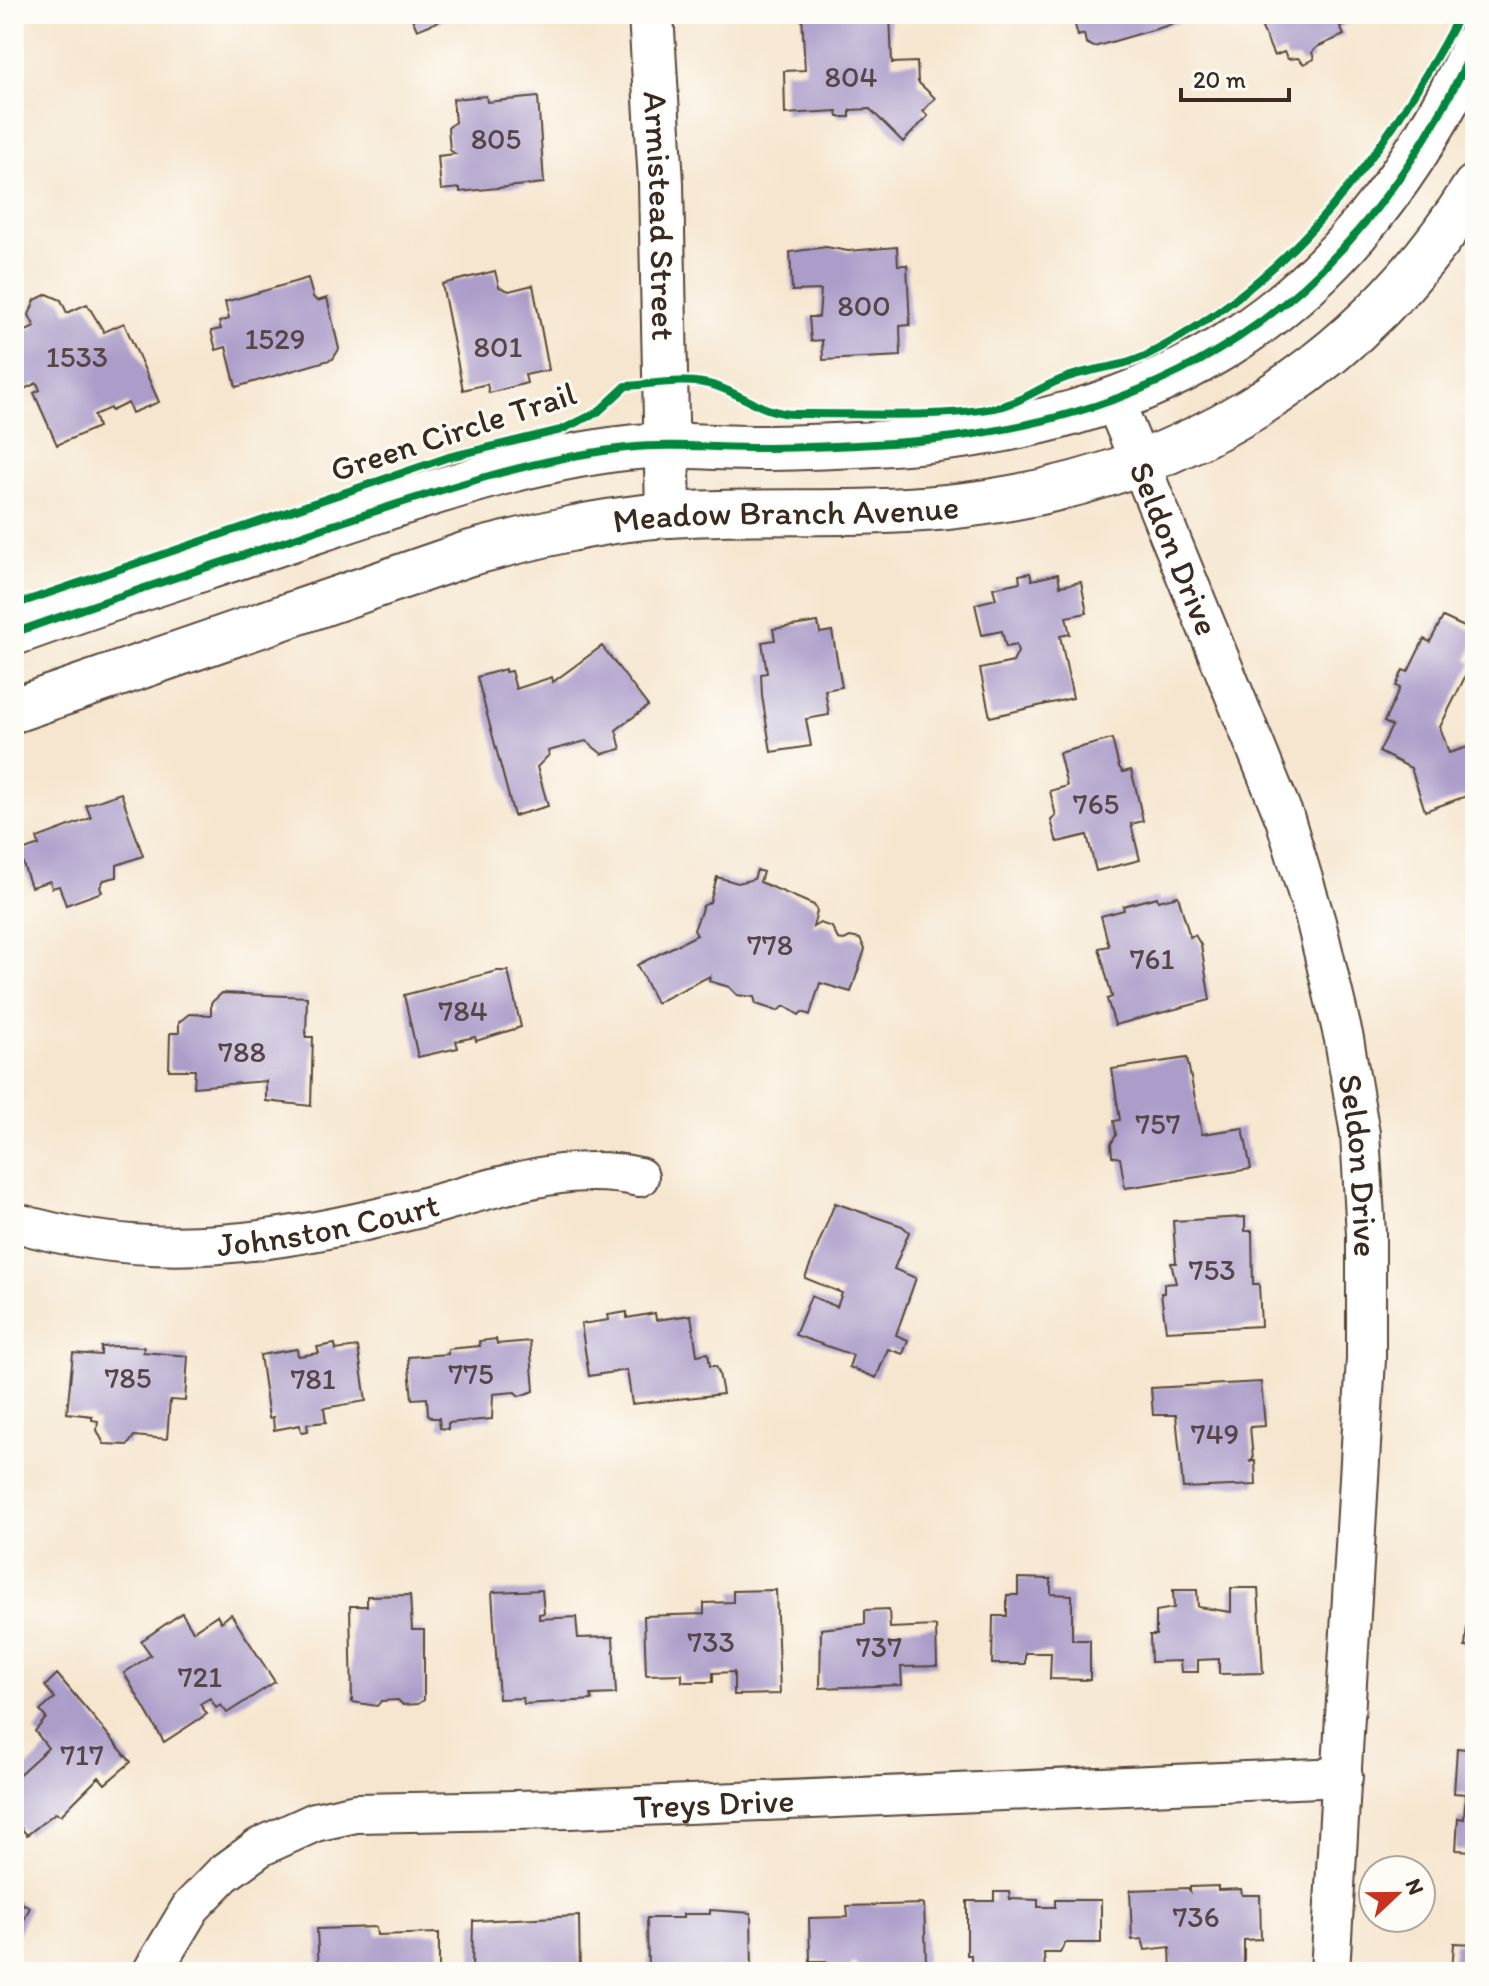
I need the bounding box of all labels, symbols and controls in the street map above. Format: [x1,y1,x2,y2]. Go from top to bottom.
scale bar [1181,52,1289,102]
house number: 804 [825,58,877,95]
text: 20 m [1193,65,1246,94]
street label: Armistead Street [635,90,684,341]
house number: 805 [471,120,521,157]
house number: 800 [837,287,891,324]
house number: 1529 [244,320,306,357]
house number: 801 [474,328,522,365]
house number: 1533 [46,338,108,375]
street label: Green Circle Trail [325,372,582,491]
street label: Seldon Drive [1120,456,1228,641]
street label: Meadow Branch Avenue [610,486,961,542]
house number: 765 [1073,785,1119,822]
house number: 778 [747,926,793,963]
house number: 761 [1130,940,1174,977]
house number: 784 [438,992,488,1029]
house number: 788 [218,1033,266,1070]
street label: Seldon Drive [1329,1071,1386,1257]
house number: 757 [1135,1105,1181,1142]
street label: Johnston Court [215,1184,444,1265]
house number: 753 [1189,1251,1235,1288]
house number: 775 [448,1355,494,1392]
house number: 785 [104,1359,152,1396]
house number: 781 [290,1360,336,1397]
house number: 749 [1191,1415,1239,1452]
house number: 733 [687,1623,735,1660]
house number: 737 [856,1628,902,1665]
house number: 721 [178,1658,222,1695]
house number: 717 [60,1736,104,1773]
street label: Treys Drive [633,1780,795,1827]
north arrow [1357,1854,1437,1934]
text: N [1400,1875,1430,1899]
house number: 736 [1172,1898,1220,1935]

